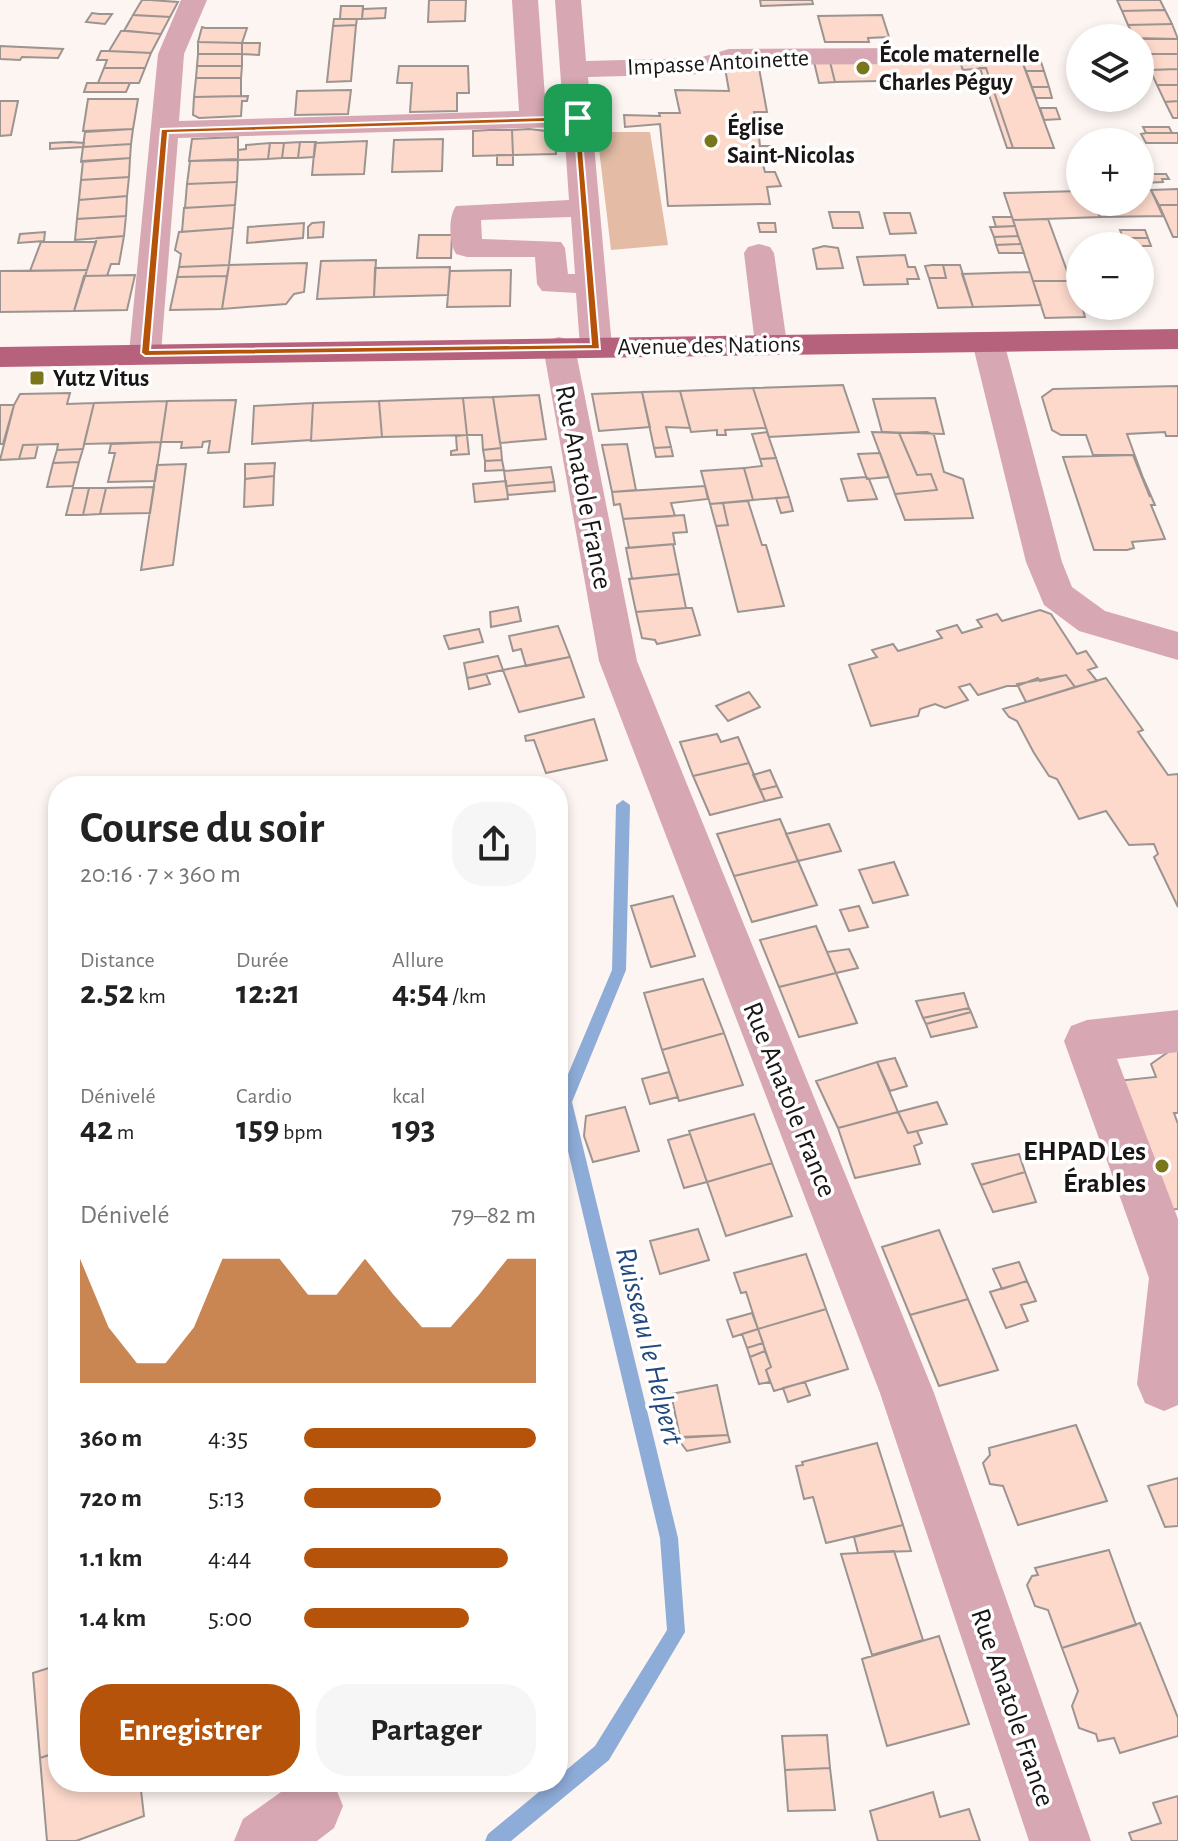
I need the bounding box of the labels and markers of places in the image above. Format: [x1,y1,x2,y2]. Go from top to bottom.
place label: École maternelle Charles Péguy [879,39,1040,95]
marker: École maternelle Charles Péguy [854,59,872,77]
pin [544,84,612,152]
place label: Église Saint-Nicolas [727,112,855,168]
marker: Église Saint-Nicolas [702,132,720,150]
place label: Yutz Vitus [53,367,149,391]
marker: Yutz Vitus [28,369,46,387]
place label: EHPAD Les Érables [1023,1138,1146,1198]
marker: EHPAD Les Érables [1153,1157,1171,1175]

